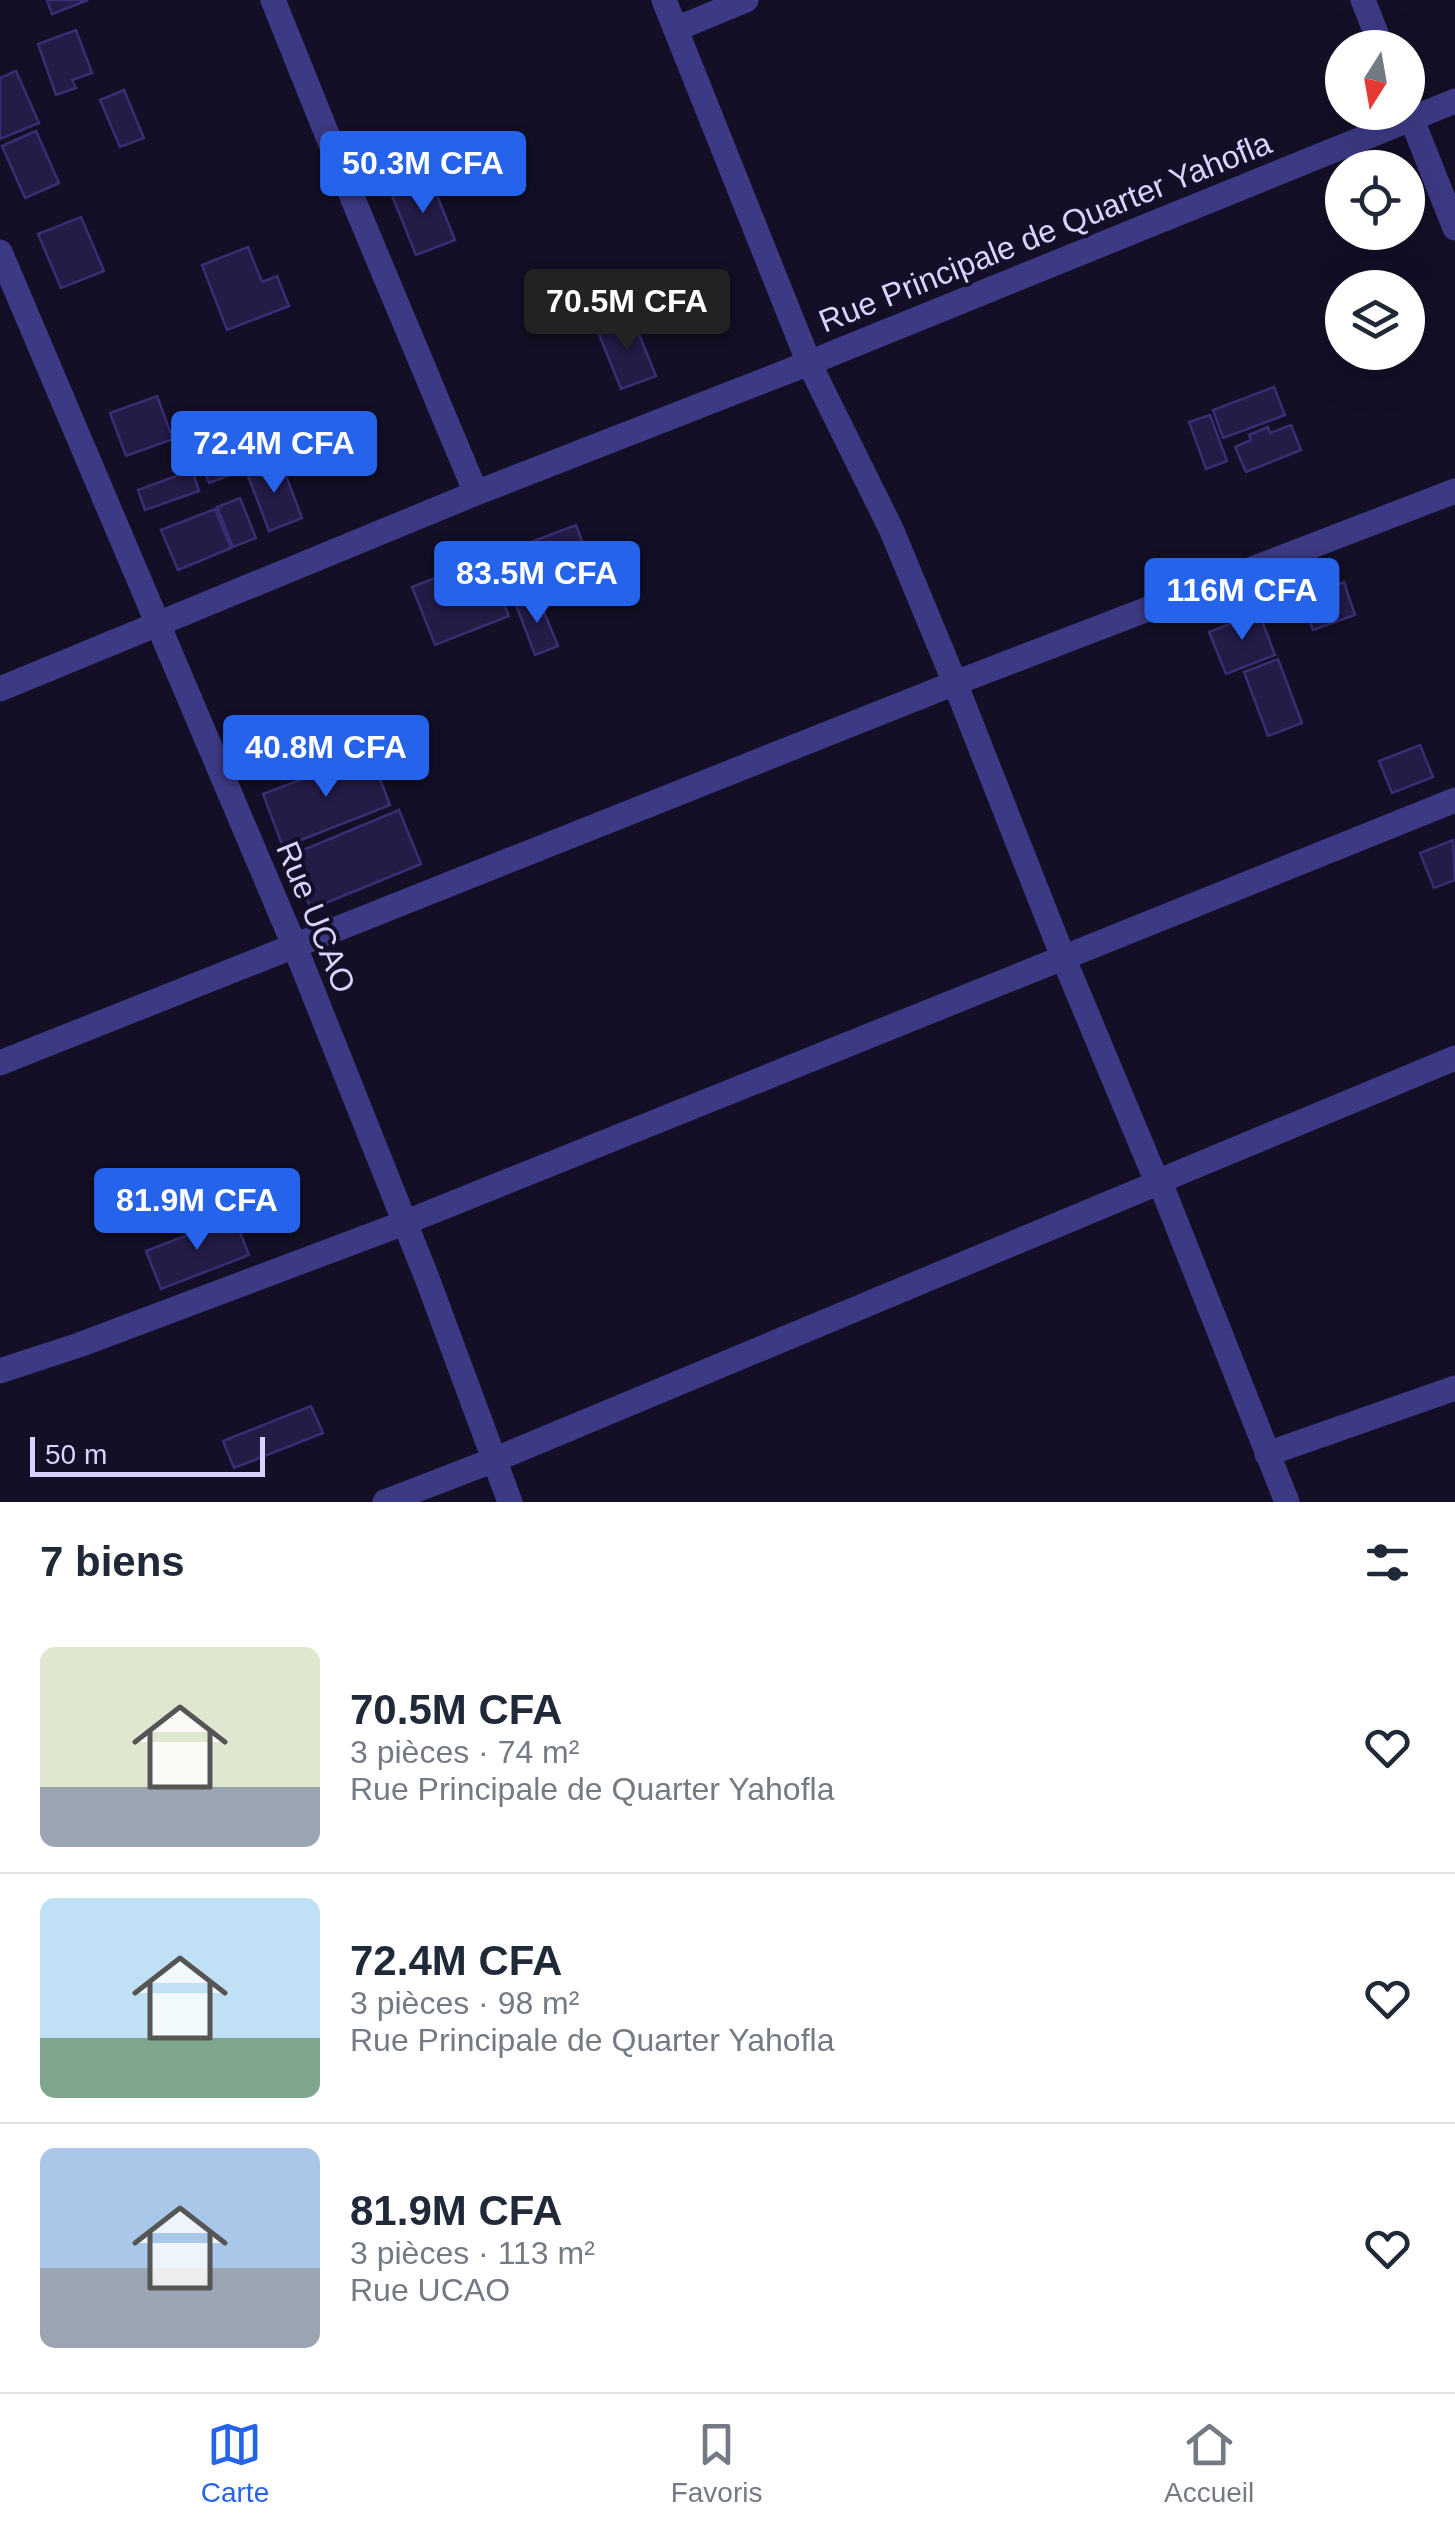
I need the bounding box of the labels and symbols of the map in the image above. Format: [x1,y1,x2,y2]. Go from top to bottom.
north arrow [1325,30,1425,130]
street label: Rue Principale de Quarter Yahofla [814,124,1277,339]
pin: 50.3M CFA [309,131,537,216]
pin: 70.5M CFA [513,269,741,354]
pin: 72.4M CFA [160,411,388,496]
pin: 83.5M CFA [423,541,651,626]
pin: 116M CFA [1139,558,1345,643]
pin: 40.8M CFA [212,715,440,800]
street label: Rue UCAO [269,836,363,998]
pin: 81.9M CFA [83,1168,311,1253]
scale bar [30,1432,265,1476]

